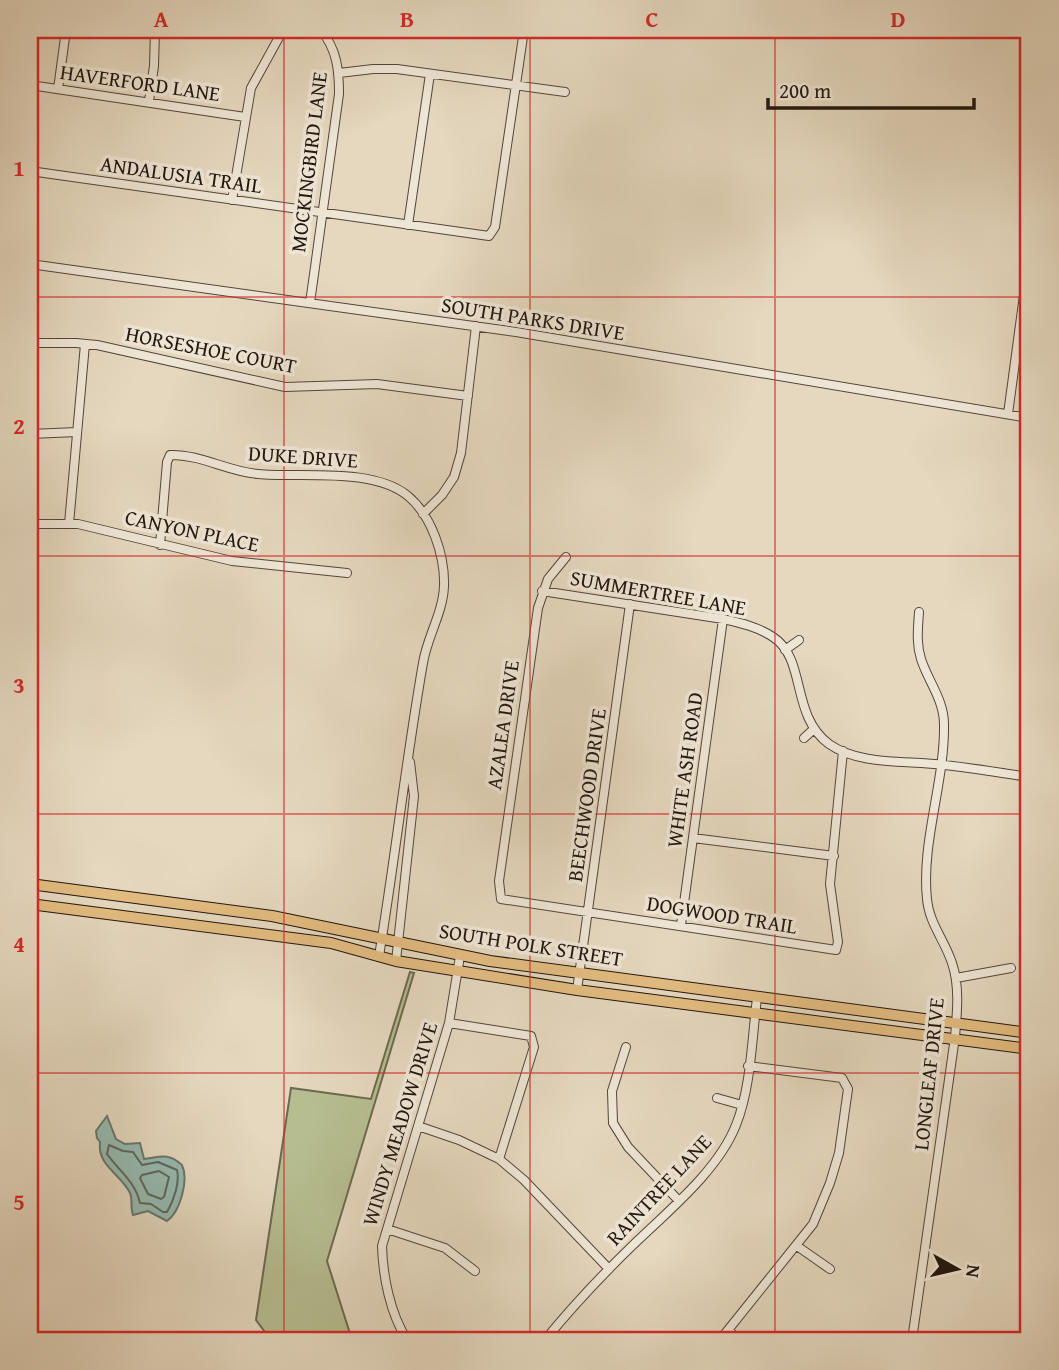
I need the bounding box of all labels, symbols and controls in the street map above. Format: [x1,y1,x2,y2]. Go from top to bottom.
text: A [154,2,169,35]
text: B [400,2,414,35]
text: C [645,2,659,35]
text: D [891,2,906,35]
street label: HAVERFORD LANE [58,56,222,109]
scale bar [768,66,975,110]
street label: MOCKINGBIRD LANE [282,70,335,254]
text: 200 m [779,75,831,106]
street label: ANDALUSIA TRAIL [98,148,264,201]
text: 1 [13,151,25,184]
street label: SOUTH PARKS DRIVE [439,289,627,348]
street label: HORSESHOE COURT [123,318,299,381]
text: 2 [13,409,25,442]
street label: DUKE DRIVE [247,437,359,476]
street label: CANYON PLACE [122,501,262,560]
street label: SUMMERTREE LANE [568,562,749,623]
street label: AZALEA DRIVE [478,658,527,792]
text: 3 [13,668,25,701]
street label: WHITE ASH ROAD [658,690,711,850]
street label: BEECHWOOD DRIVE [559,706,614,883]
street label: DOGWOOD TRAIL [645,887,799,942]
street label: SOUTH POLK STREET [437,915,625,974]
text: 4 [13,927,25,960]
street label: LONGLEAF DRIVE [905,996,952,1152]
street label: WINDY MEADOW DRIVE [354,1018,445,1230]
street label: RAINTREE LANE [599,1127,719,1252]
text: 5 [13,1185,25,1218]
north arrow [922,1234,992,1304]
text: N [959,1263,989,1280]

